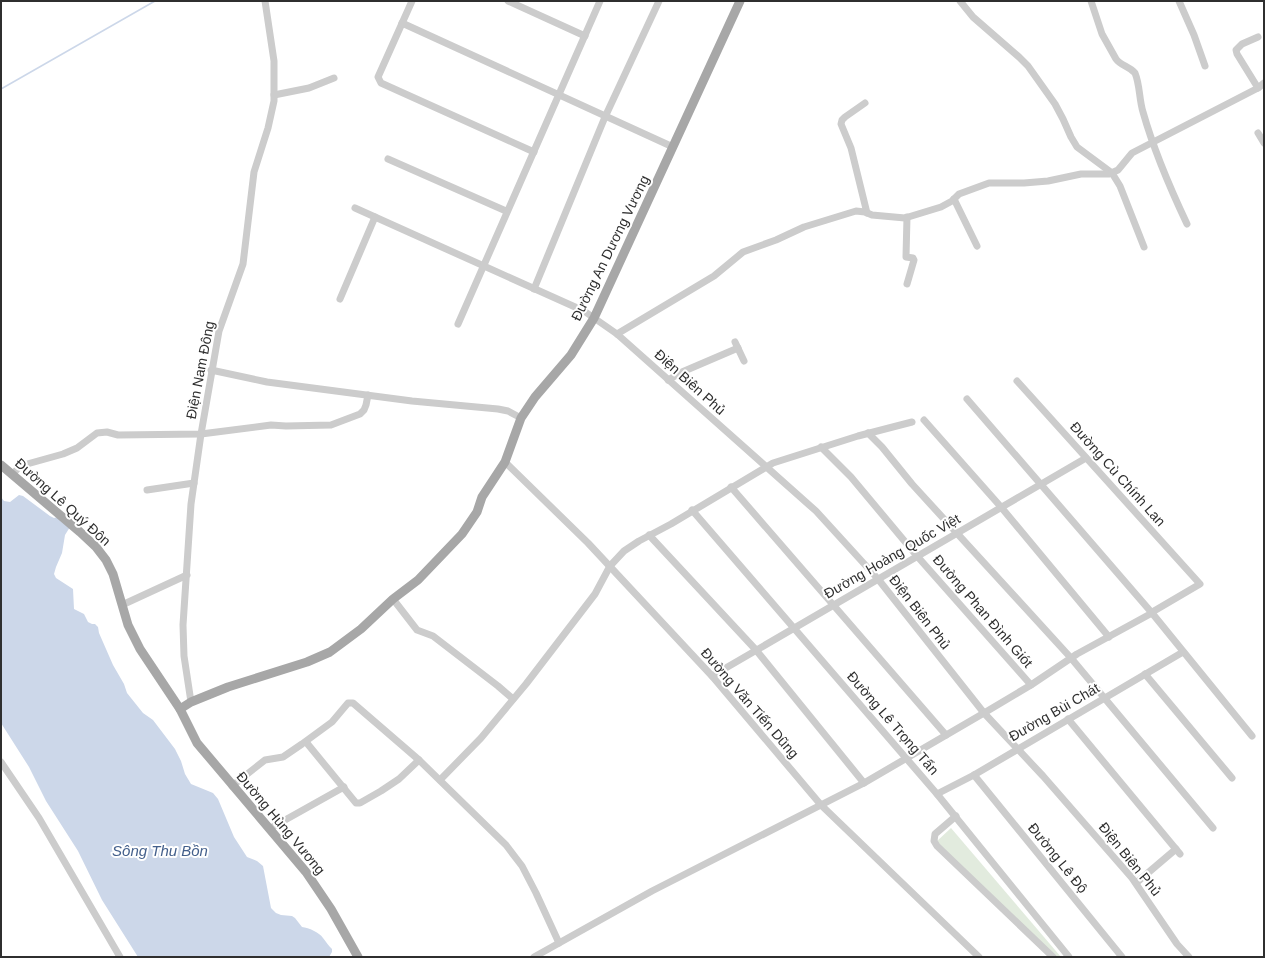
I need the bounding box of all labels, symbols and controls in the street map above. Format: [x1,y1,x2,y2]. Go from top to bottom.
street label: Đường An Dương Vương [568,173,652,323]
street label: Điện Nam Đông [183,320,217,420]
street label: Điện Biên Phủ [651,346,729,418]
street label: Đường Cù Chính Lan [1067,419,1169,529]
street label: Đường Lê Quý Đôn [12,455,114,549]
street label: Đường Hoàng Quốc Việt [821,510,963,602]
street label: Đường Phan Đình Giót [930,551,1036,671]
street label: Điện Biên Phủ [886,572,954,652]
street label: Đường Văn Tiến Dũng [698,645,802,761]
street label: Đường Lê Trọng Tấn [844,668,942,778]
street label: Đường Bùi Chát [1006,680,1102,744]
street label: Đường Hùng Vương [233,768,329,878]
street label: Điện Biên Phủ [1096,819,1164,899]
street label: Đường Lê Độ [1025,820,1091,896]
water label: Sông Thu Bồn [112,842,208,859]

